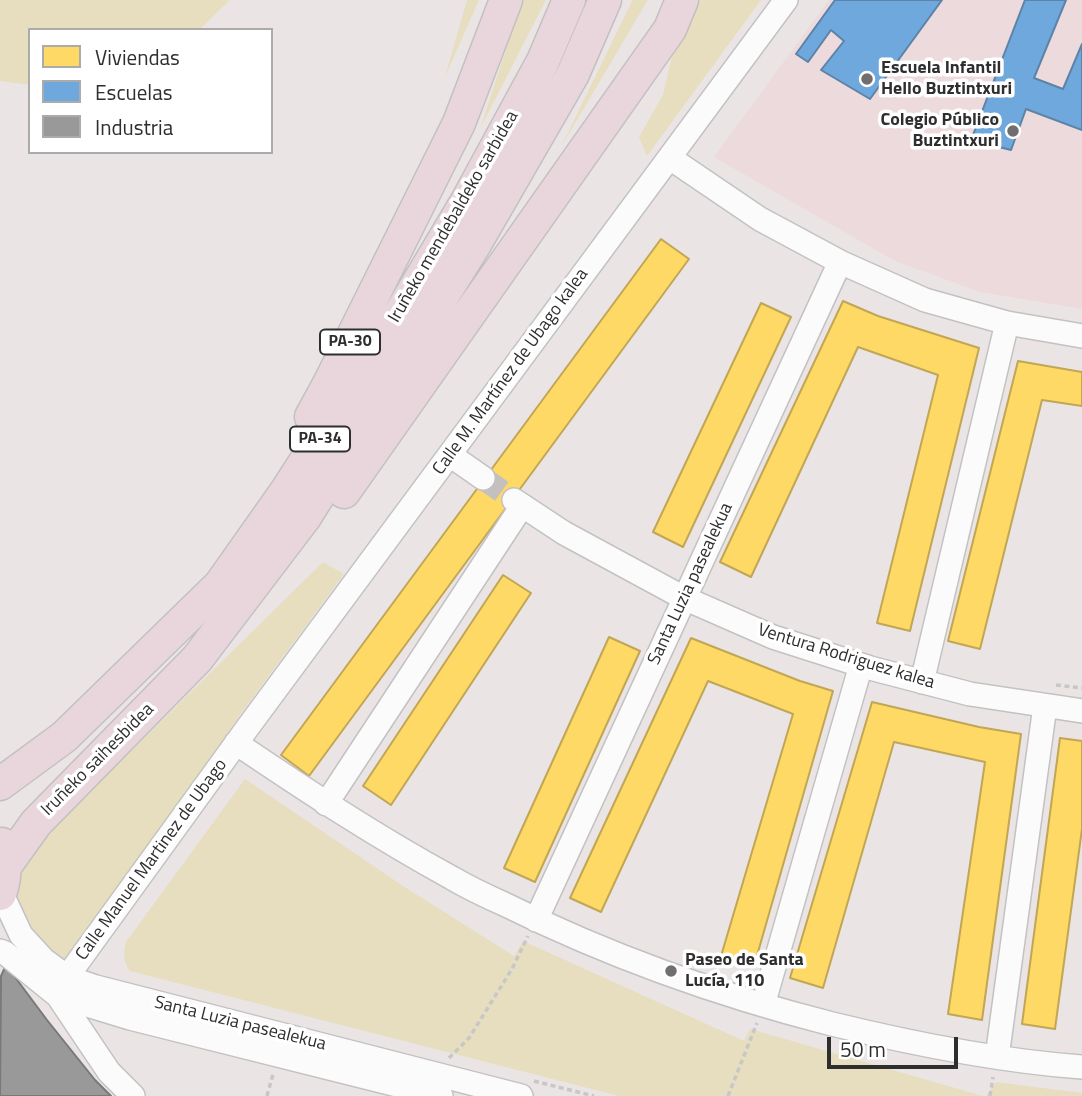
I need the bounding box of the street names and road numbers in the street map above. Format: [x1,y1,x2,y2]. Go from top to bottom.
street label: Iruñeko mendebaldeko sarbidea [384,107,524,327]
street label: Calle M. Martínez de Ubago kalea [429,265,593,479]
road number: PA-30 [320,330,380,354]
road number: PA-34 [290,426,350,452]
street label: Santa Luzia pasealekua [644,500,738,668]
street label: Ventura Rodriguez kalea [755,620,937,694]
street label: Iruñeko saihesbidea [37,699,159,821]
street label: Calle Manuel Martinez de Ubago [72,755,232,965]
street label: Santa Luzia pasealekua [152,992,328,1056]

